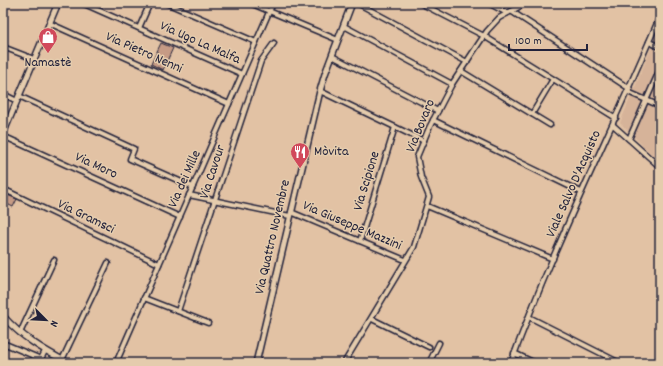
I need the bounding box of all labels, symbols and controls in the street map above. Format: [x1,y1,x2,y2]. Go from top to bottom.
street label: Via Ugo La Malfa [156,16,244,70]
shop icon: Namastè [37,26,59,54]
scale bar [509,26,587,52]
street label: Via Pietro Nenni [102,27,186,79]
text: 100 m [515,33,542,50]
place label: Namastè [25,53,71,73]
street label: Via Bovaro [401,96,441,156]
street label: Viale Salvo D'Acquisto [541,127,607,241]
restaurant icon: Mòvita [289,141,311,169]
street label: Via Cavour [195,142,231,202]
place label: Mòvita [314,142,349,162]
street label: Via Moro [71,147,121,185]
street label: Via dei Mille [163,147,207,211]
street label: Via Scipione [348,149,386,213]
street label: Via Quattro Novembre [250,178,296,296]
street label: Via Gramsci [54,195,118,240]
street label: Via Giuseppe Mazzini [299,196,405,256]
north arrow [26,300,66,340]
text: N [45,318,62,330]

